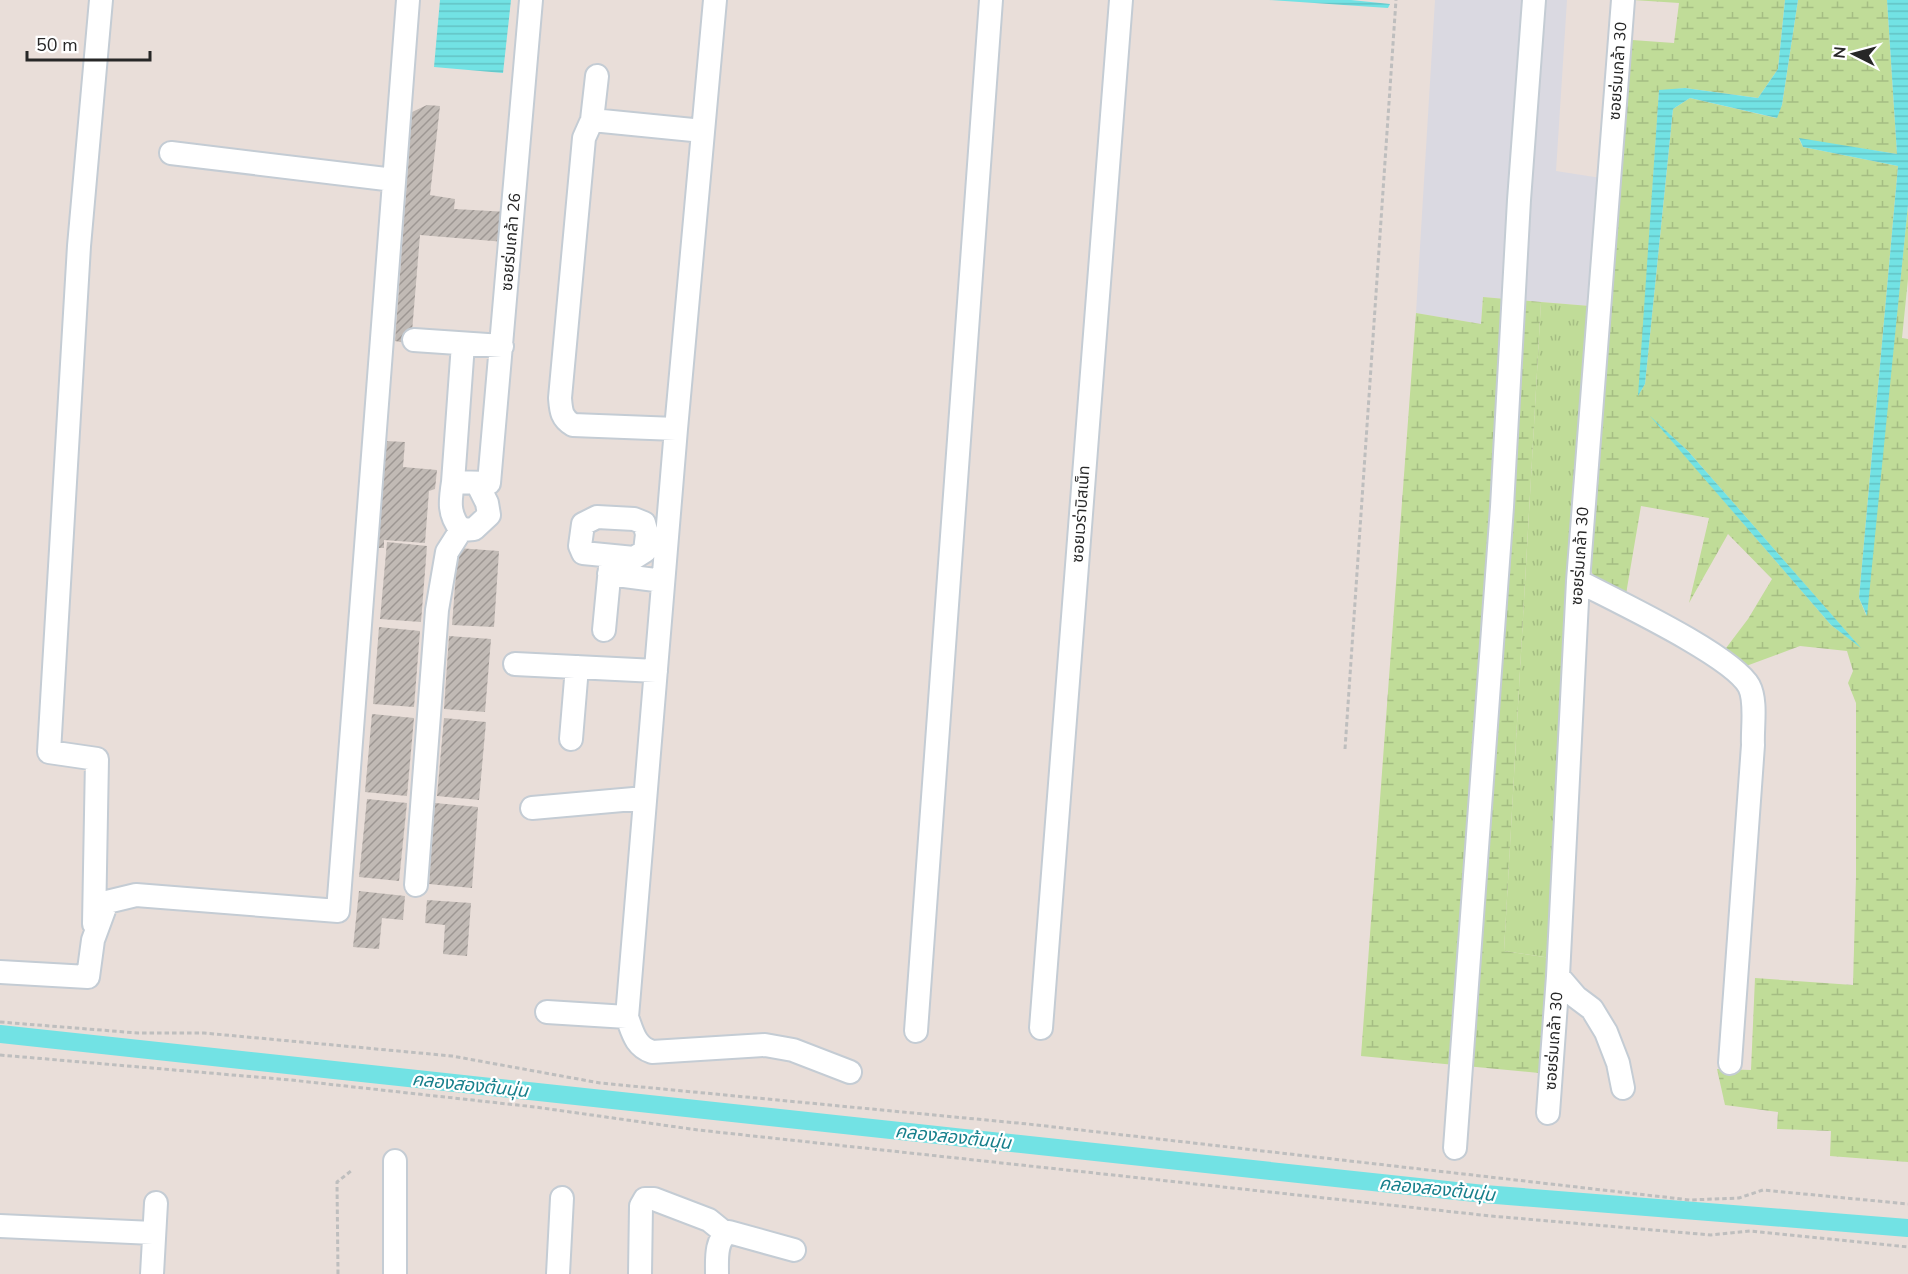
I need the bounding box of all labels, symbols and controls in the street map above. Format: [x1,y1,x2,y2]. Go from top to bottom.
street label: ซอยร่มเกล้า 30 [1604,21,1632,121]
scale bar [27,24,150,62]
north arrow [1824,24,1884,84]
text: 50 m [36,33,78,57]
text: N [1829,45,1852,60]
street label: ซอยร่มเกล้า 26 [496,192,526,292]
street label: ซอยเวร่าบิสเน็ท [1067,465,1095,563]
street label: ซอยร่มเกล้า 30 [1566,506,1594,606]
street label: ซอยร่มเกล้า 30 [1540,991,1568,1091]
water label: คลองสองต้นนุ่น [411,1067,530,1103]
water label: คลองสองต้นนุ่น [894,1119,1013,1155]
water label: คลองสองต้นนุ่น [1378,1171,1497,1207]

